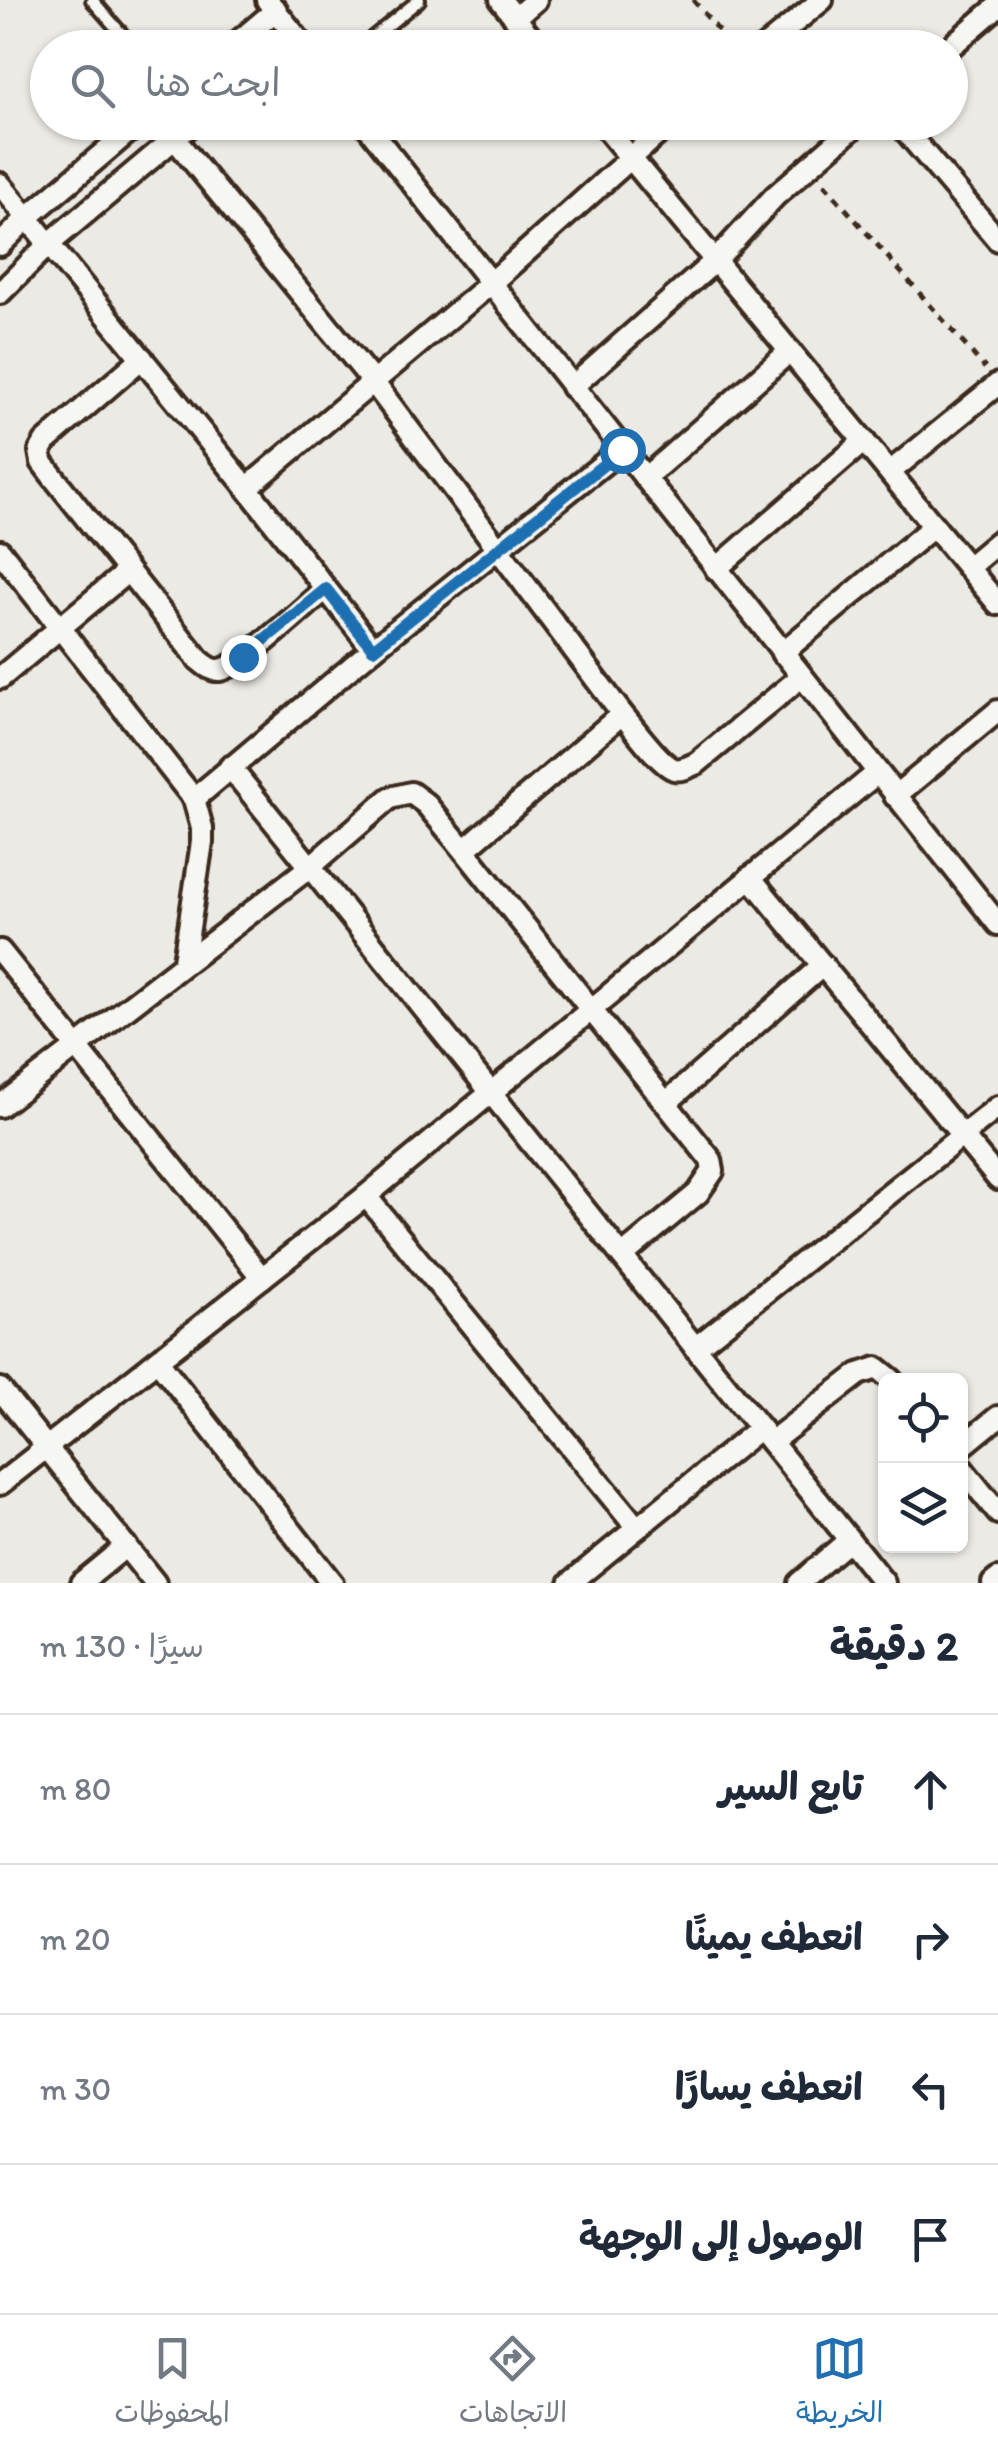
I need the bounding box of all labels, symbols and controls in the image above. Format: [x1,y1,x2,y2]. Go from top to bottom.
search box [30,30,968,140]
icon: search [65,58,120,113]
text: ابحث هنا [145,60,281,106]
route start [600,428,646,474]
route end [221,635,267,681]
map controls [878,1373,968,1553]
button: locate [878,1373,968,1463]
button: layers [878,1463,968,1553]
text: 2 دقيقة [830,1620,958,1671]
text: سيرًا · 130 m [40,1627,204,1665]
icon: ahead [903,1762,958,1817]
text: تابع السير [719,1764,863,1810]
text: 80 m [40,1770,111,1808]
icon: right [903,1912,958,1967]
text: انعطف يمينًا [685,1914,863,1960]
text: 20 m [40,1920,111,1958]
icon: left [903,2062,958,2117]
text: انعطف يسارًا [675,2064,863,2110]
text: 30 m [40,2070,111,2108]
icon: arrive [903,2212,958,2267]
text: الوصول إلى الوجهة [579,2214,863,2260]
tab: المحفوظات [115,2331,230,2437]
tab: الاتجاهات [459,2331,567,2437]
tab: الخريطة [796,2331,883,2437]

